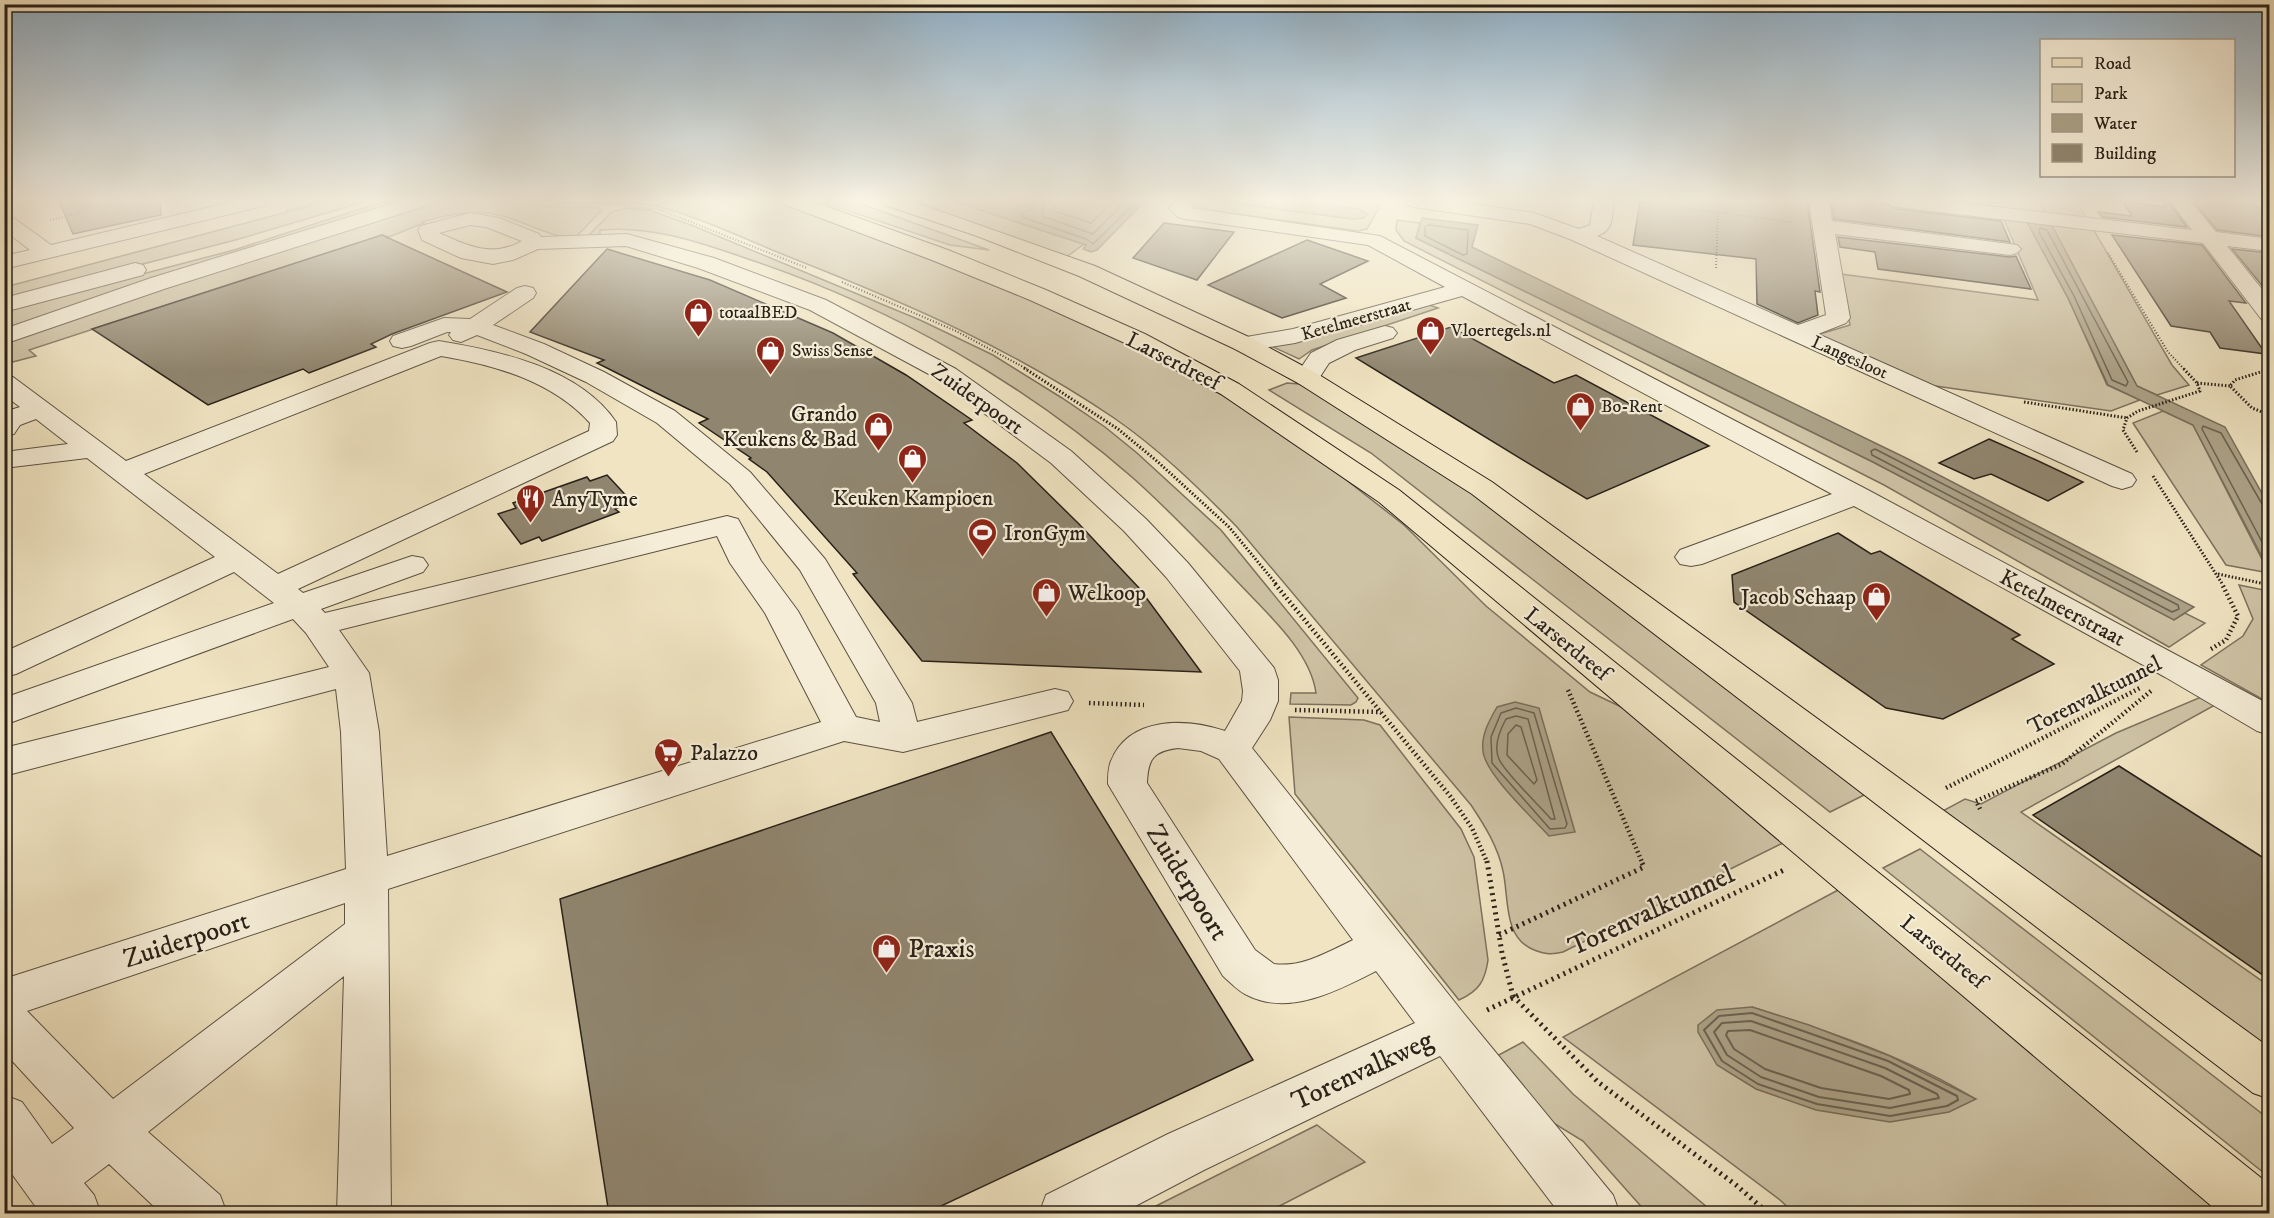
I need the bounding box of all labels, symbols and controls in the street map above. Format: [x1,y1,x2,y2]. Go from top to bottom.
legend [2040,39,2235,177]
text: Road [2094,53,2131,75]
text: Park [2094,83,2128,105]
text: Water [2093,113,2137,135]
text: Building [2094,143,2156,165]
street label: Ketelmeerstraat [1299,294,1414,346]
shop icon: totaalBED [682,296,714,338]
place label: totaalBED [719,302,798,324]
shop icon: Vloertegels.nl [1414,314,1446,356]
place label: Vloertegels.nl [1450,320,1551,342]
street label: Larserdreef [1122,326,1229,398]
street label: Langesloot [1808,331,1891,385]
shop icon: Swiss Sense [755,334,787,376]
place label: Swiss Sense [792,340,873,362]
street label: Zuiderpoort [926,358,1028,441]
shop icon: Bo-Rent [1564,390,1596,432]
place label: Bo-Rent [1601,396,1663,418]
place label: Grando Keukens & Bad [723,401,857,453]
shop icon: Grando Keukens & Bad [862,410,894,452]
shop icon: Keuken Kampioen [897,442,929,484]
restaurant icon: AnyTyme [515,482,547,524]
place label: Keuken Kampioen [833,485,994,512]
place label: AnyTyme [552,486,638,513]
sports icon: IronGym [967,516,999,558]
place label: IronGym [1004,520,1086,547]
street label: Ketelmeerstraat [1995,564,2130,653]
shop icon: Welkoop [1031,576,1063,618]
place label: Welkoop [1067,580,1146,607]
shop icon: Jacob Schaap [1861,580,1893,622]
place label: Jacob Schaap [1739,584,1856,611]
street label: Larserdreef [1519,601,1618,689]
street label: Torenvalktunnel [2023,650,2166,741]
supermarket icon: Palazzo [653,736,685,778]
place label: Palazzo [690,740,758,767]
street label: Zuiderpoort [1138,818,1236,947]
street label: Torenvalktunnel [1563,858,1740,964]
street label: Zuiderpoort [119,904,254,976]
street label: Larserdreef [1895,909,1994,997]
shop icon: Praxis [871,932,903,974]
place label: Praxis [908,932,974,966]
street label: Torenvalkweg [1286,1023,1439,1118]

